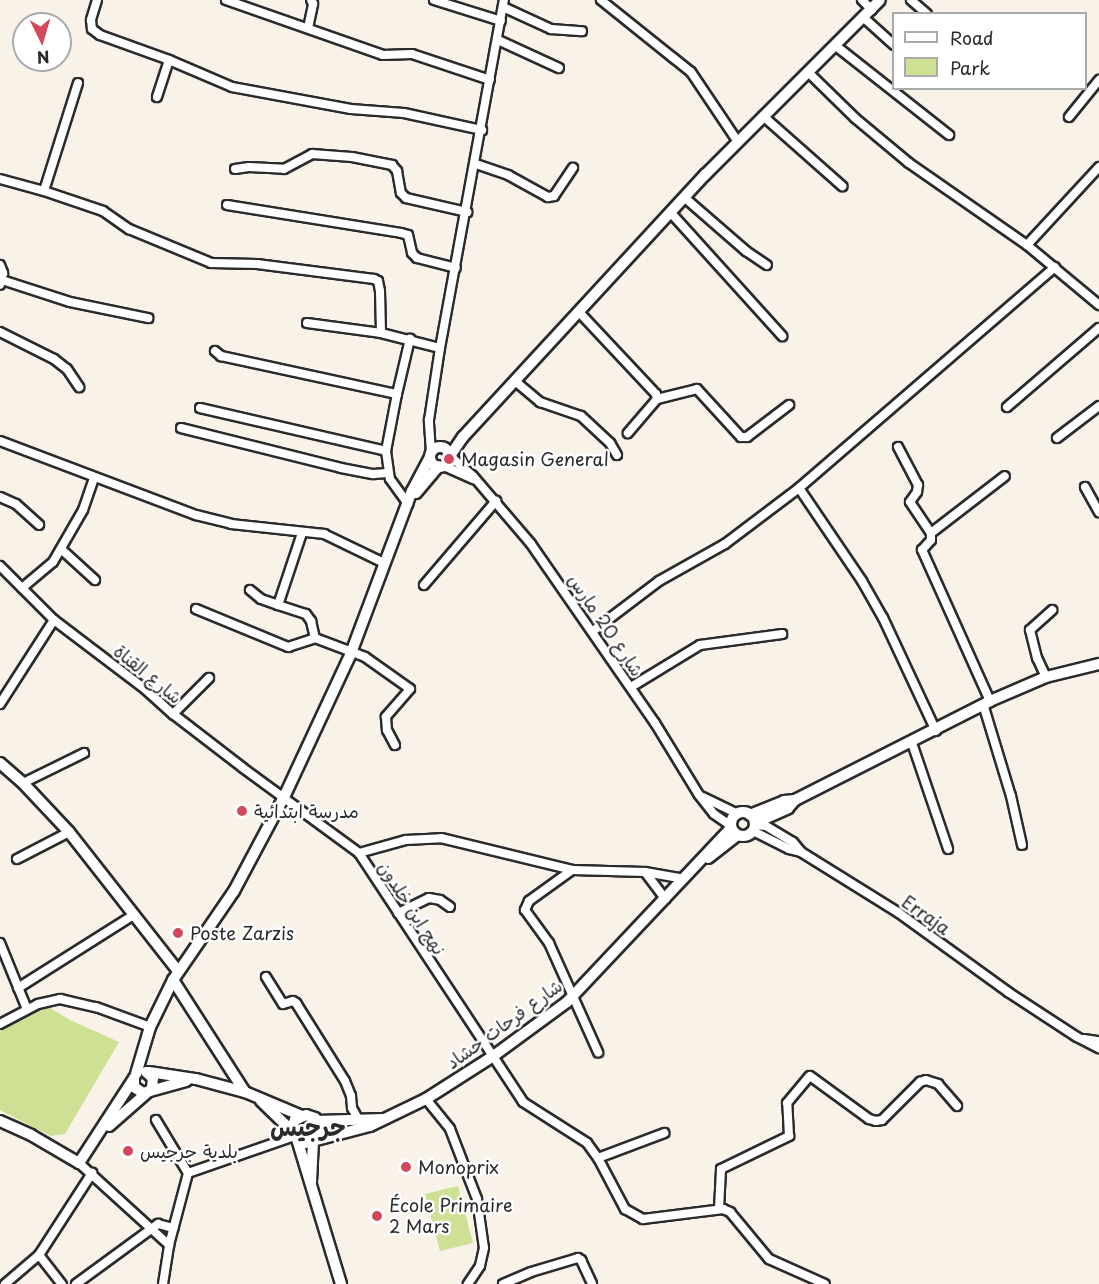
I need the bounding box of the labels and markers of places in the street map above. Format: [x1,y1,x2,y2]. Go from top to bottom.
place label: Magasin General [461,448,609,470]
marker: Magasin General [442,452,456,466]
place label: مدرسة ابتدائية [254,800,359,822]
marker: مدرسة ابتدائية [235,804,249,818]
place label: Poste Zarzis [190,922,294,944]
marker: Poste Zarzis [171,926,185,940]
place label: بلدية جرجيس [140,1140,238,1162]
marker: بلدية جرجيس [121,1144,135,1158]
place label: Monoprix [418,1156,499,1178]
marker: Monoprix [399,1160,413,1174]
place label: École Primaire 2 Mars [389,1195,514,1238]
marker: École Primaire 2 Mars [370,1209,384,1223]

